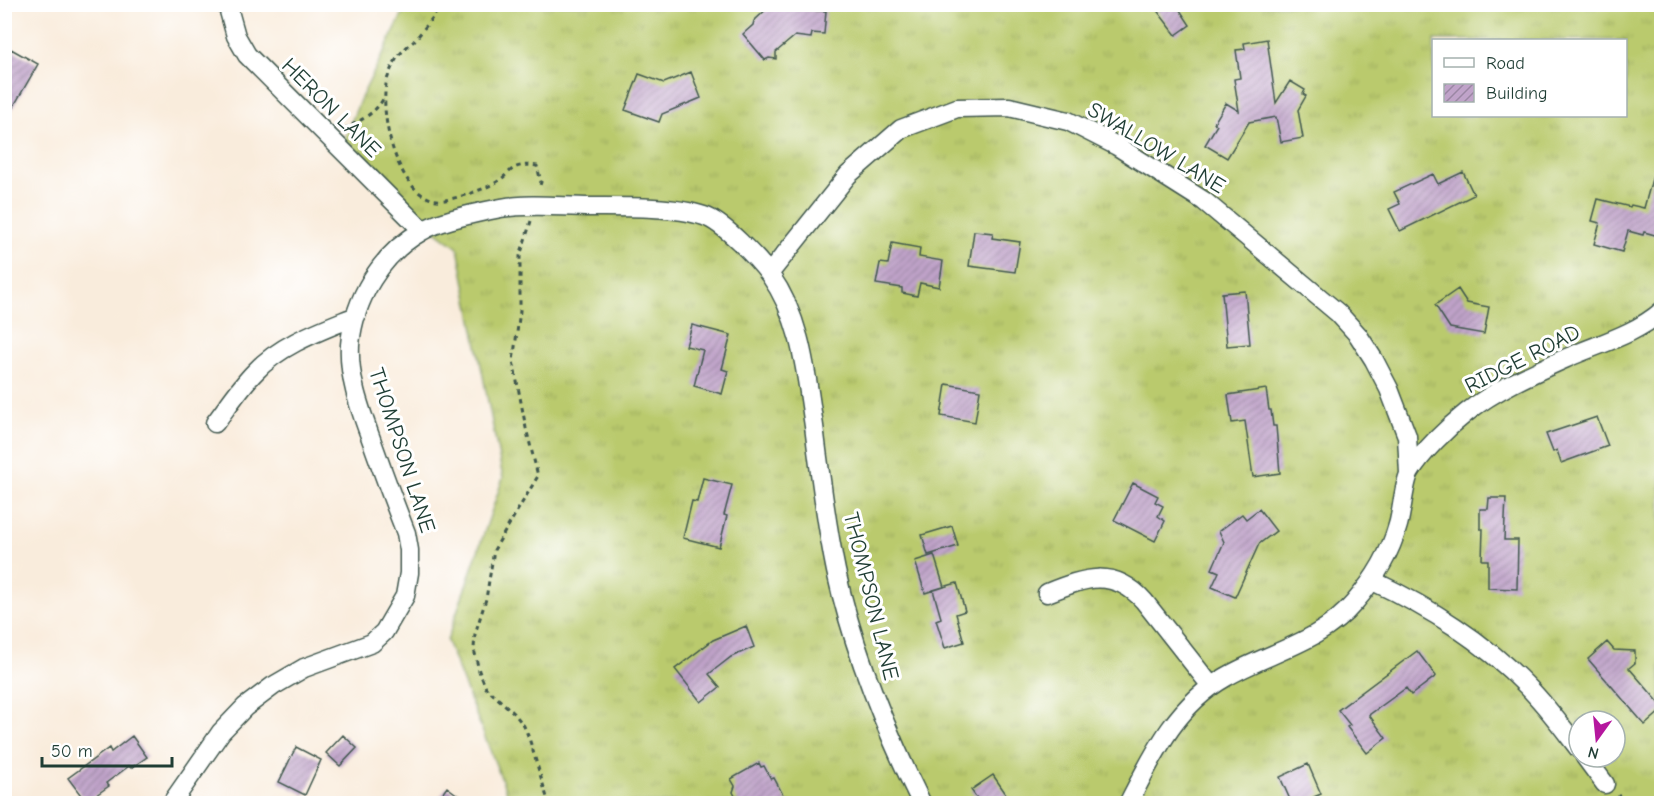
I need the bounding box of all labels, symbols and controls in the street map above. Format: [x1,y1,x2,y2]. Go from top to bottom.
legend [1432,39,1627,117]
street label: HERON LANE [276,53,386,163]
text: Road [1486,53,1525,74]
text: Building [1486,83,1548,104]
street label: SWALLOW LANE [1083,97,1230,199]
street label: RIDGE ROAD [1461,319,1584,399]
street label: THOMPSON LANE [363,365,441,536]
street label: THOMPSON LANE [838,510,904,683]
north arrow [1567,709,1627,769]
scale bar [42,730,172,768]
text: 50 m [51,741,93,762]
text: N [1586,742,1601,763]

